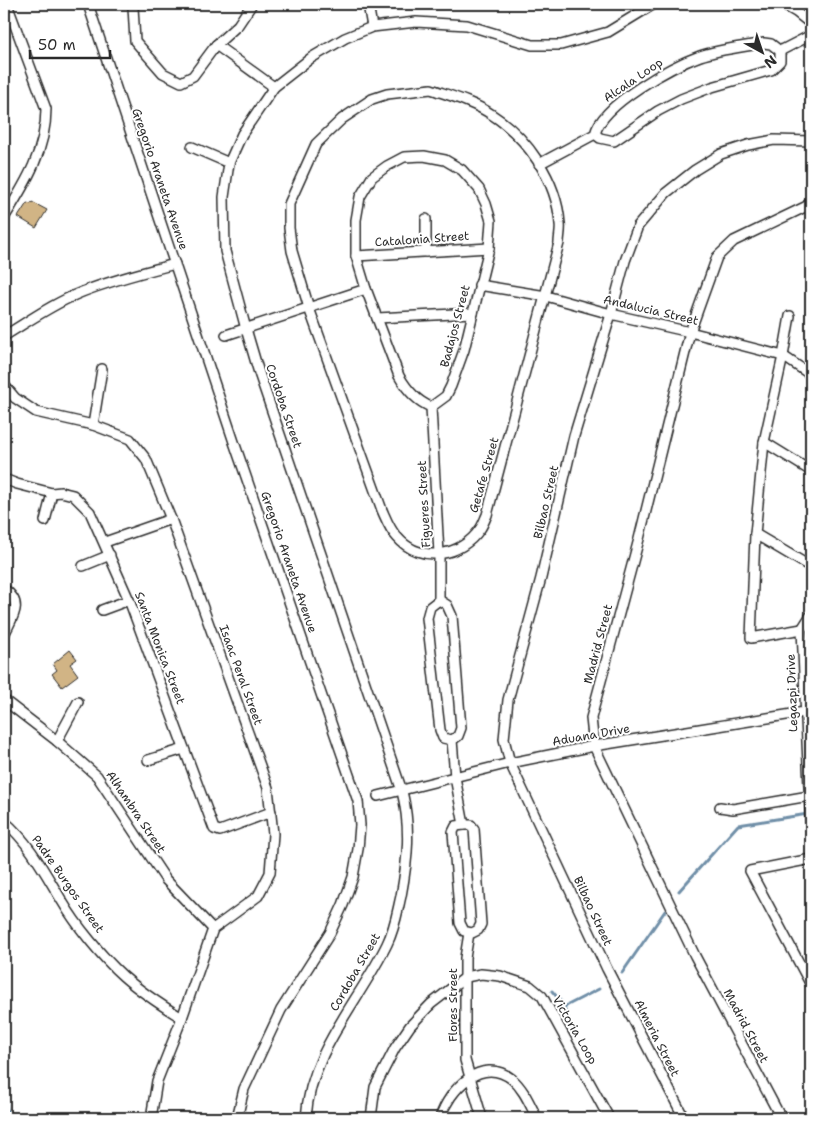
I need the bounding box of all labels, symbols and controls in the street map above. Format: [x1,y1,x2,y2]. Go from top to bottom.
scale bar [30,28,110,60]
north arrow [738,28,788,78]
text: 50 m [38,35,76,55]
text: N [760,51,780,72]
street label: Alcala Loop [600,54,666,106]
street label: Gregorio Araneta Avenue [128,106,192,252]
street label: Catalonia Street [374,228,470,250]
street label: Badajos Street [436,283,474,369]
street label: Andalucia Street [602,291,700,329]
street label: Cordoba Street [262,362,306,450]
street label: Getafe Street [466,435,502,515]
street label: Figueres Street [414,460,434,548]
street label: Bilbao Street [530,464,562,540]
street label: Gregorio Araneta Avenue [257,489,321,635]
street label: Santa Monica Street [131,589,189,707]
street label: Madrid Street [580,602,616,686]
street label: Isaac Peral Street [215,623,267,727]
street label: Legazpi Drive [783,653,801,732]
street label: Aduana Drive [551,720,631,750]
street label: Alhambra Street [102,768,170,856]
street label: Padre Burgos Street [28,832,108,936]
street label: Bilbao Street [570,874,616,948]
street label: Cordoba Street [326,930,384,1014]
street label: Flores Street [445,968,461,1042]
street label: Madrid Street [720,986,772,1066]
street label: Victoria Loop [549,993,601,1067]
street label: Almeria Street [631,997,683,1079]

